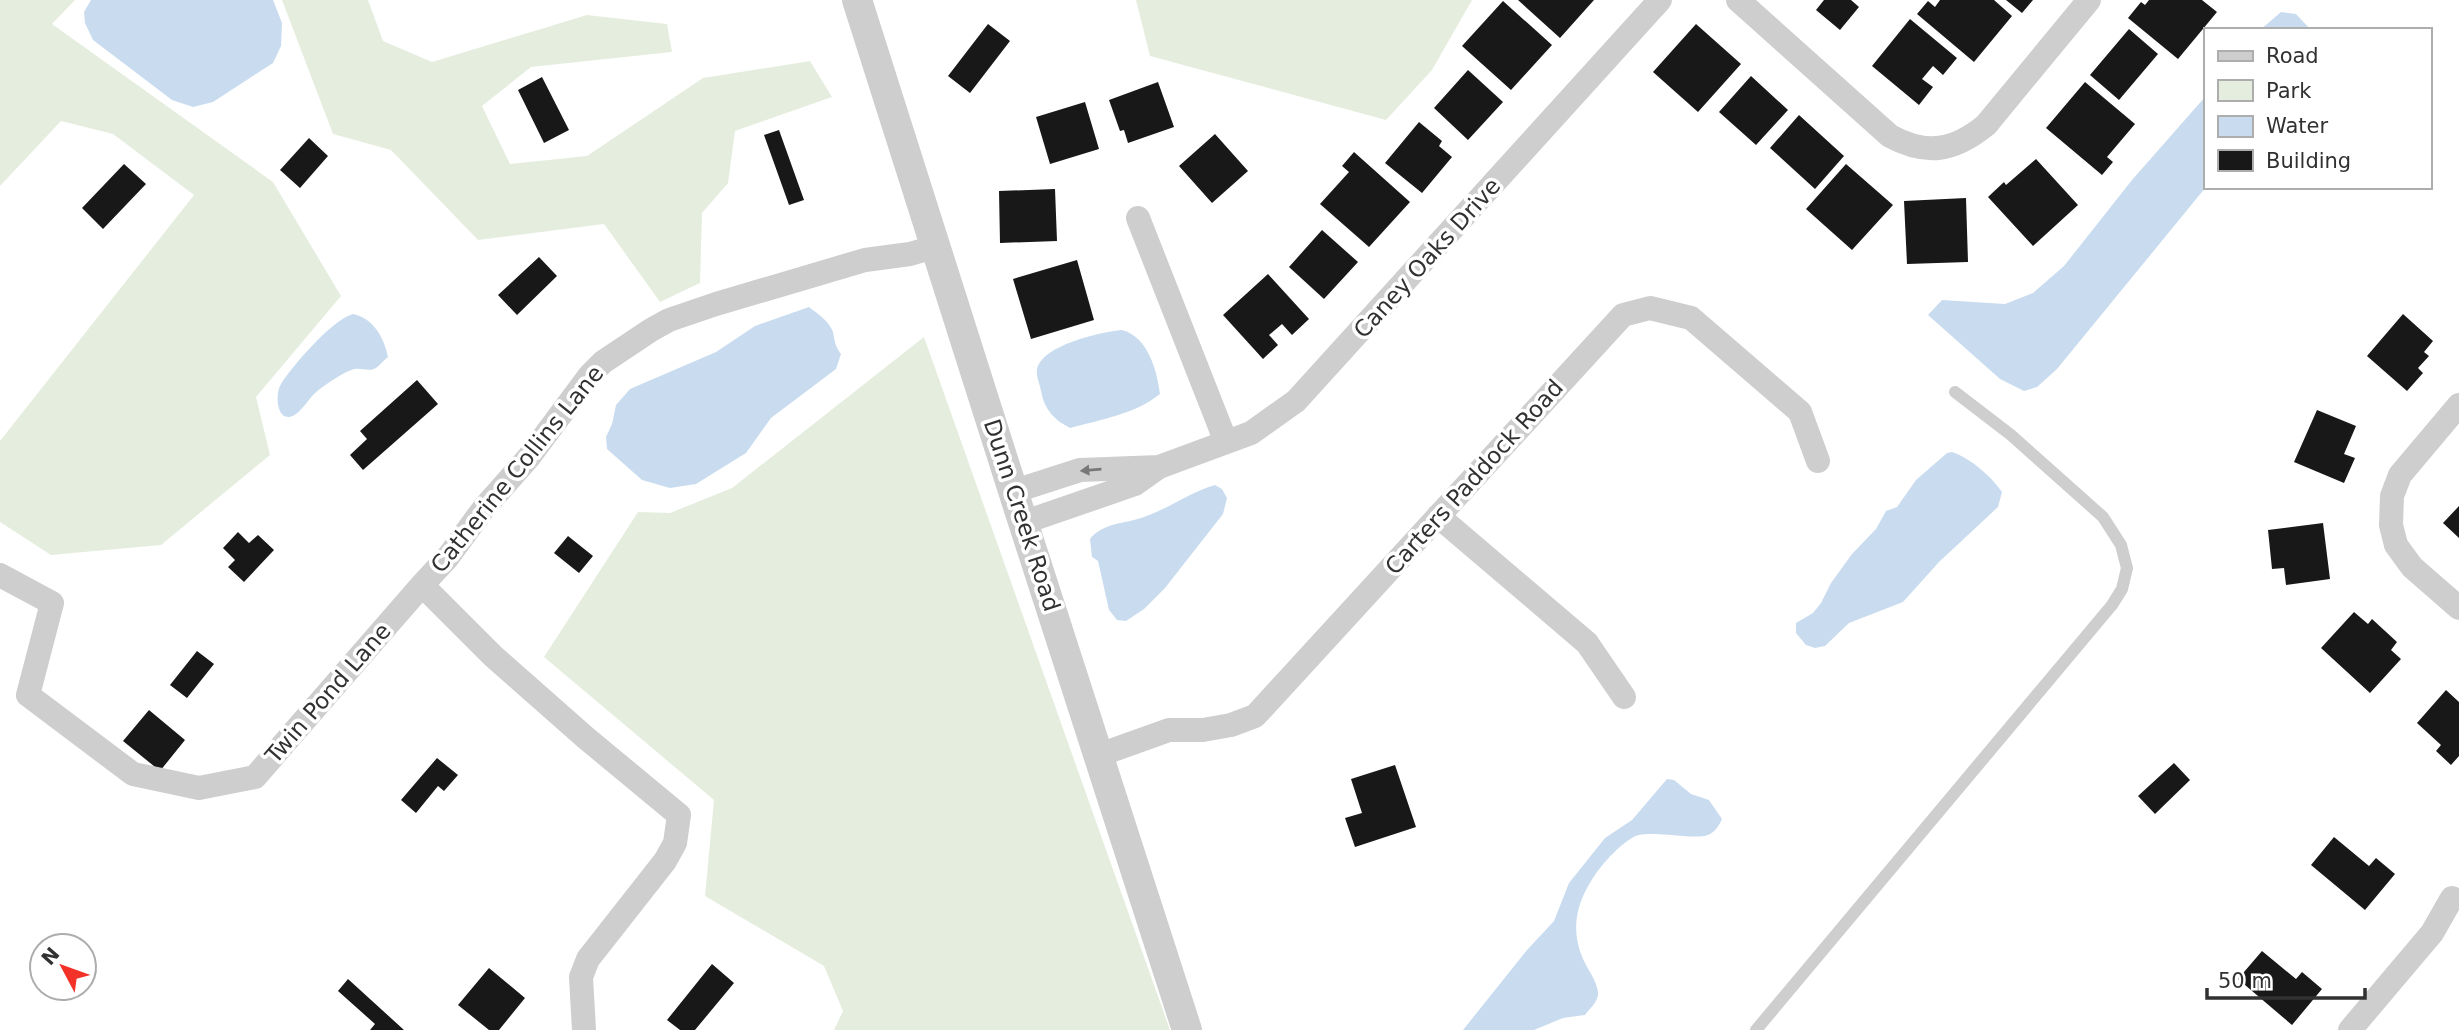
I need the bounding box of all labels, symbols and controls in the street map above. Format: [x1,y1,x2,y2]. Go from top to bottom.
legend [2204,28,2431,189]
text: Road [2266,44,2319,68]
text: Park [2266,79,2312,103]
text: Water [2266,114,2328,138]
text: Building [2266,149,2351,173]
street label: Caney Oaks Drive [1348,173,1506,343]
street label: Catherine Collins Lane [426,360,608,578]
street label: Carters Paddock Road [1380,374,1568,580]
street label: Dunn Creek Road [979,416,1065,614]
one-way arrow [1079,465,1101,476]
street label: Twin Pond Lane [260,618,396,769]
north arrow [28,932,98,1002]
text: N [37,943,64,969]
scale bar [2207,956,2364,1000]
text: 50 m [2218,969,2272,993]

